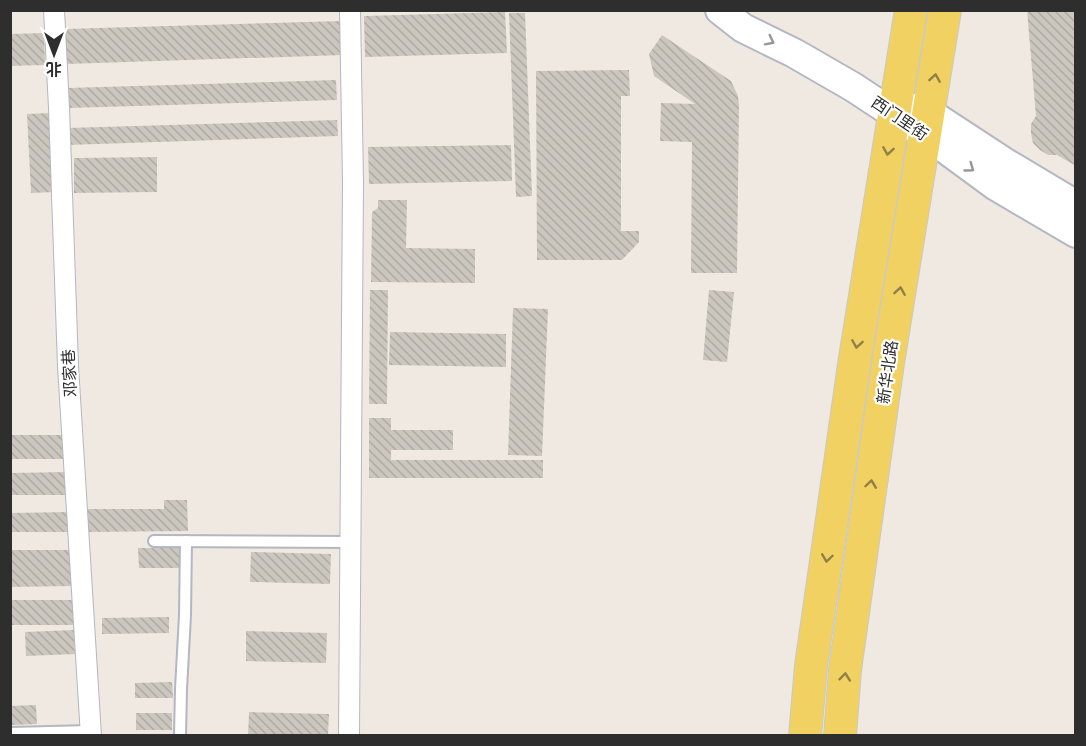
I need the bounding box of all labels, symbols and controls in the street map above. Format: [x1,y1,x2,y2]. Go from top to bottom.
north arrow [24,24,84,84]
one-way arrow [764,34,774,45]
text: 北 [46,59,62,79]
one-way arrow [928,73,940,83]
street label: 西门里街 [868,92,932,144]
one-way arrow [883,147,895,156]
one-way arrow [963,160,974,171]
one-way arrow [893,287,906,297]
one-way arrow [851,338,864,348]
street label: 新华北路 [873,339,901,405]
street label: 邓家巷 [58,349,80,397]
one-way arrow [865,479,877,489]
one-way arrow [821,553,833,562]
one-way arrow [838,673,851,682]

